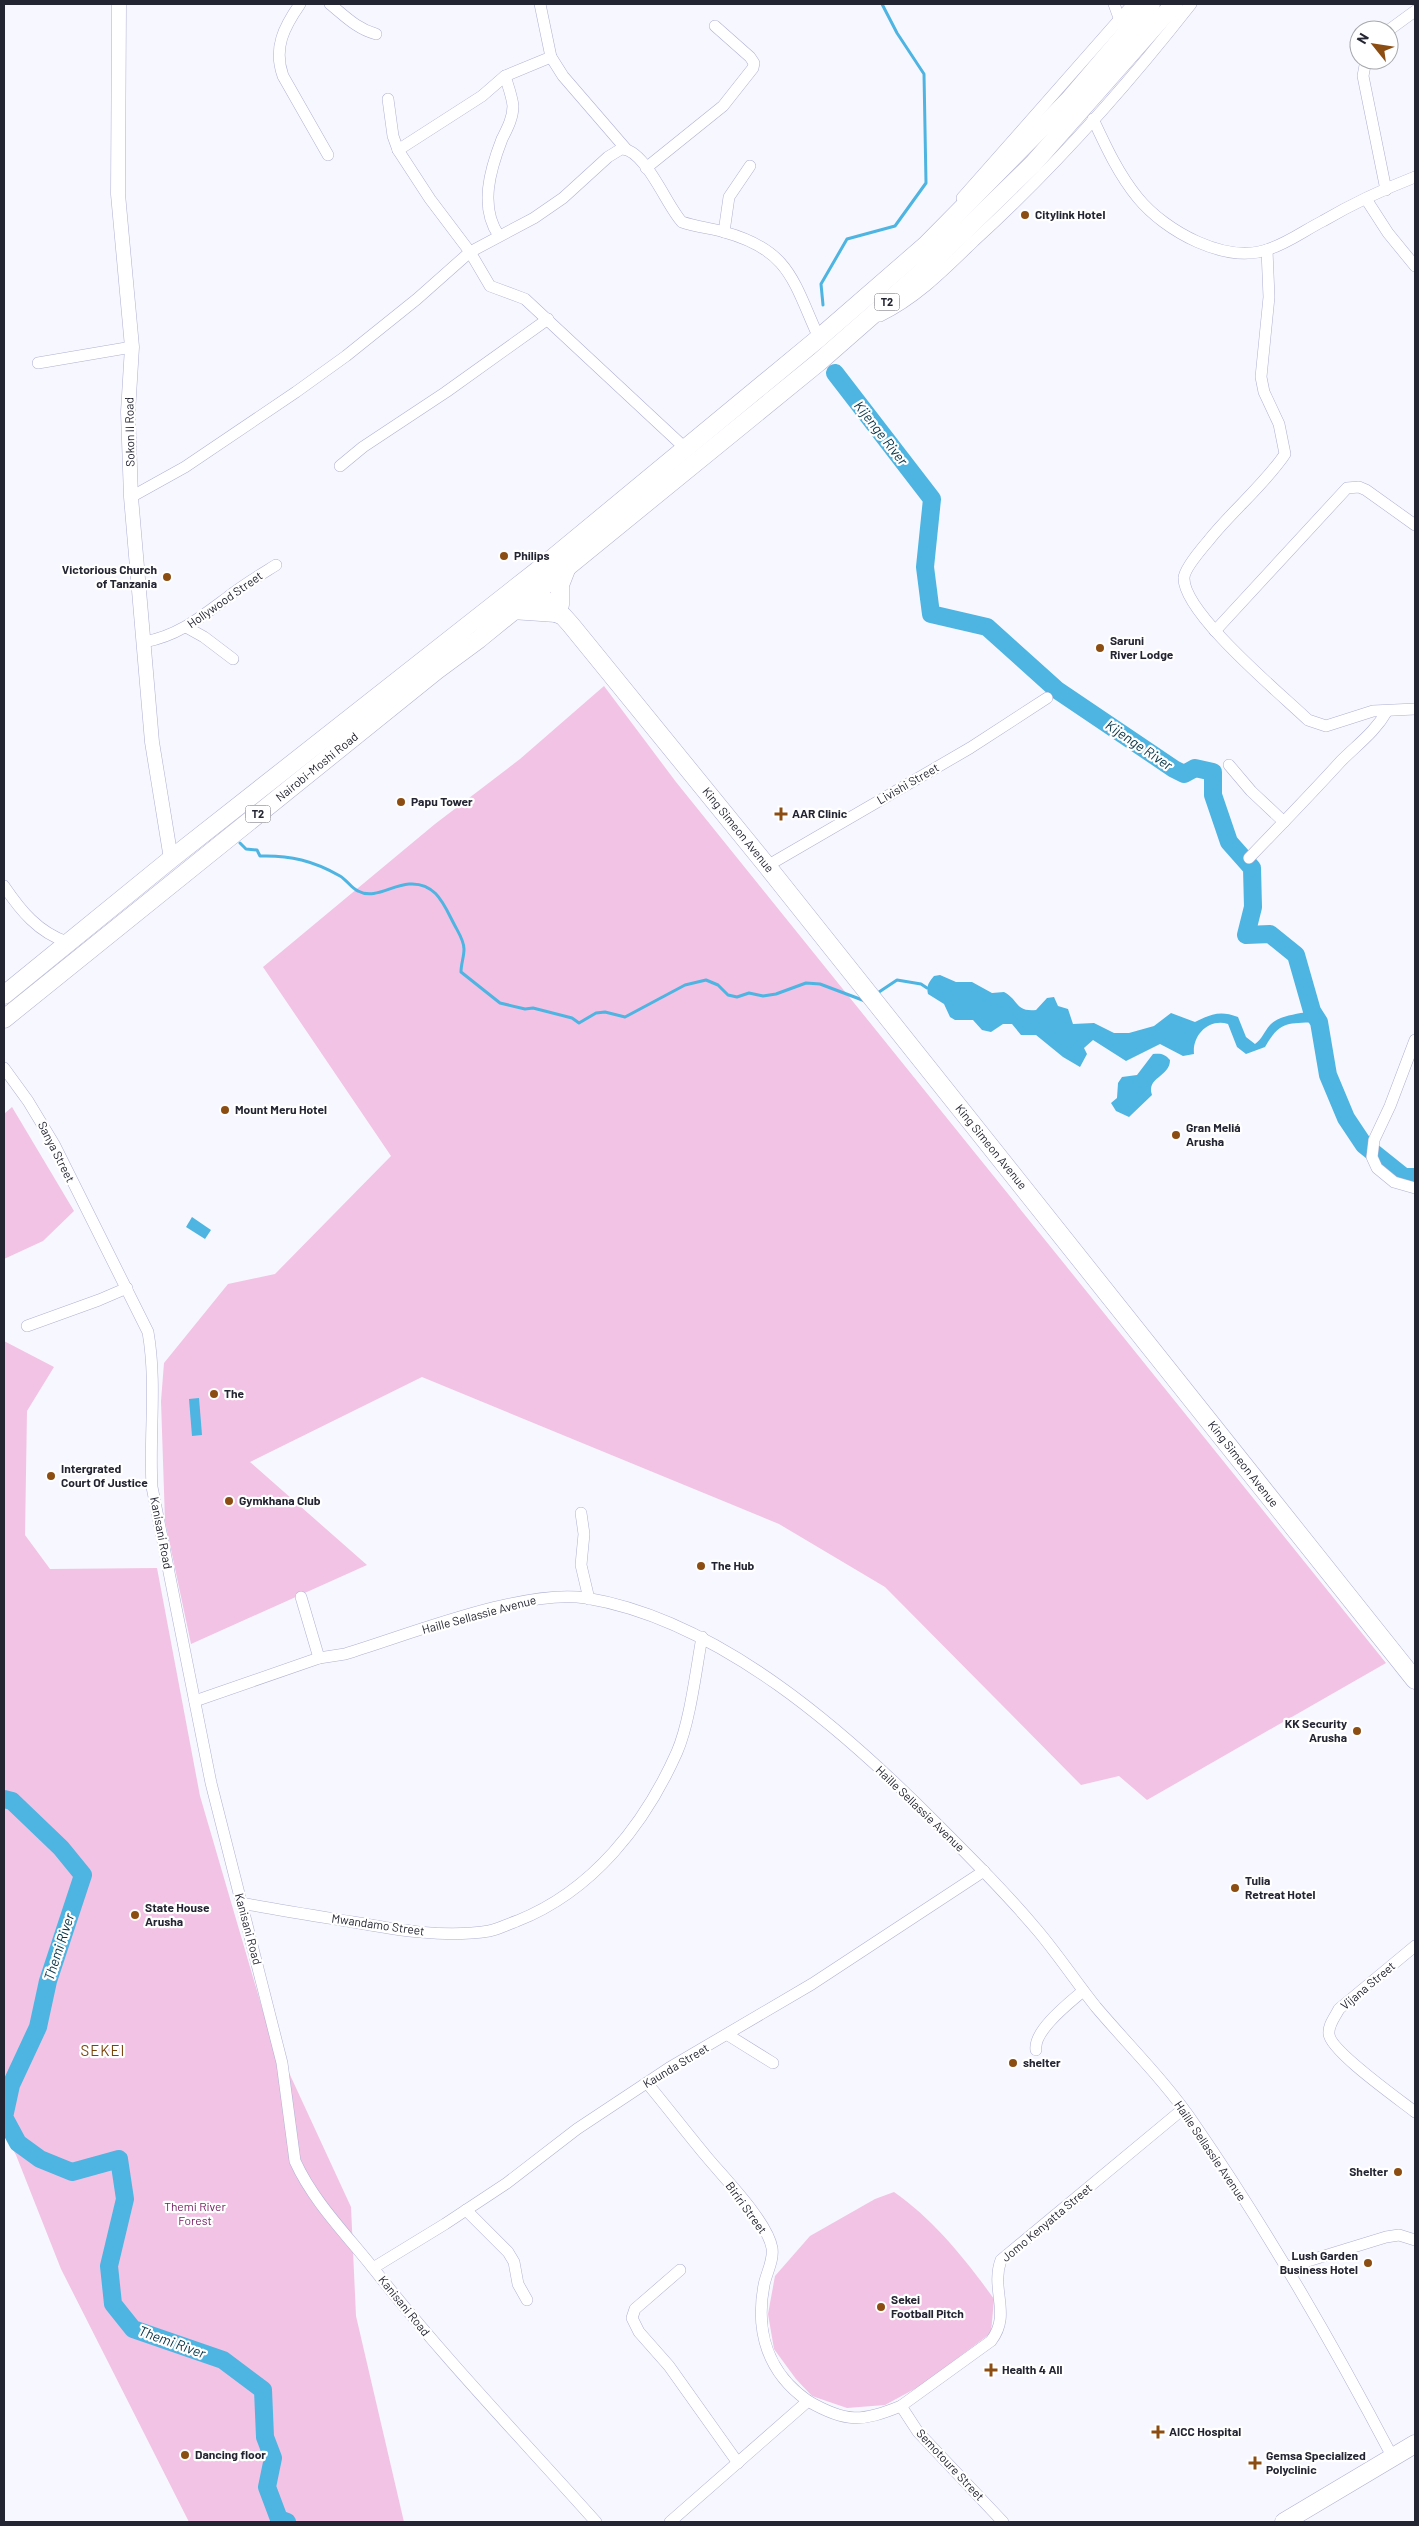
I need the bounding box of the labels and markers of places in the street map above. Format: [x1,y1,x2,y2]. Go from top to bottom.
place label: Citylink Hotel [1035,207,1105,221]
marker: Citylink Hotel [1019,209,1031,221]
place label: Philips [514,548,550,562]
marker: Philips [498,550,510,562]
place label: Victorious Church of Tanzania [62,562,157,590]
marker: Victorious Church of Tanzania [161,571,173,583]
place label: Saruni River Lodge [1110,633,1174,661]
marker: Saruni River Lodge [1094,642,1106,654]
place label: Papu Tower [411,794,473,808]
marker: Papu Tower [395,796,407,808]
place label: AAR Clinic [792,806,848,820]
marker: AAR Clinic [774,807,788,821]
place label: Mount Meru Hotel [235,1102,327,1116]
marker: Mount Meru Hotel [219,1104,231,1116]
place label: Gran Meliá Arusha [1186,1120,1241,1148]
marker: Gran Meliá Arusha [1170,1129,1182,1141]
place label: The [224,1386,245,1400]
marker: The [208,1388,220,1400]
place label: Intergrated Court Of Justice [61,1461,148,1489]
marker: Intergrated Court Of Justice [45,1470,57,1482]
place label: Gymkhana Club [239,1493,321,1507]
marker: Gymkhana Club [223,1495,235,1507]
place label: The Hub [711,1558,755,1572]
marker: The Hub [695,1560,707,1572]
place label: KK Security Arusha [1285,1716,1347,1744]
marker: KK Security Arusha [1351,1725,1363,1737]
place label: Tulia Retreat Hotel [1245,1873,1315,1901]
marker: Tulia Retreat Hotel [1229,1882,1241,1894]
place label: State House Arusha [145,1900,210,1928]
marker: State House Arusha [129,1909,141,1921]
place label: shelter [1023,2055,1061,2069]
marker: shelter [1007,2057,1019,2069]
place label: Shelter [1349,2164,1388,2178]
marker: Shelter [1392,2166,1404,2178]
place label: Lush Garden Business Hotel [1280,2248,1358,2276]
marker: Lush Garden Business Hotel [1362,2257,1374,2269]
place label: Sekei Football Pitch [891,2292,964,2320]
marker: Sekei Football Pitch [875,2301,887,2313]
place label: Health 4 All [1002,2362,1062,2376]
marker: Health 4 All [984,2363,998,2377]
place label: AICC Hospital [1169,2424,1241,2438]
marker: AICC Hospital [1151,2425,1165,2439]
place label: Dancing floor [195,2447,266,2461]
place label: Gemsa Specialized Polyclinic [1266,2448,1366,2476]
marker: Dancing floor [179,2449,191,2461]
marker: Gemsa Specialized Polyclinic [1248,2456,1262,2470]

